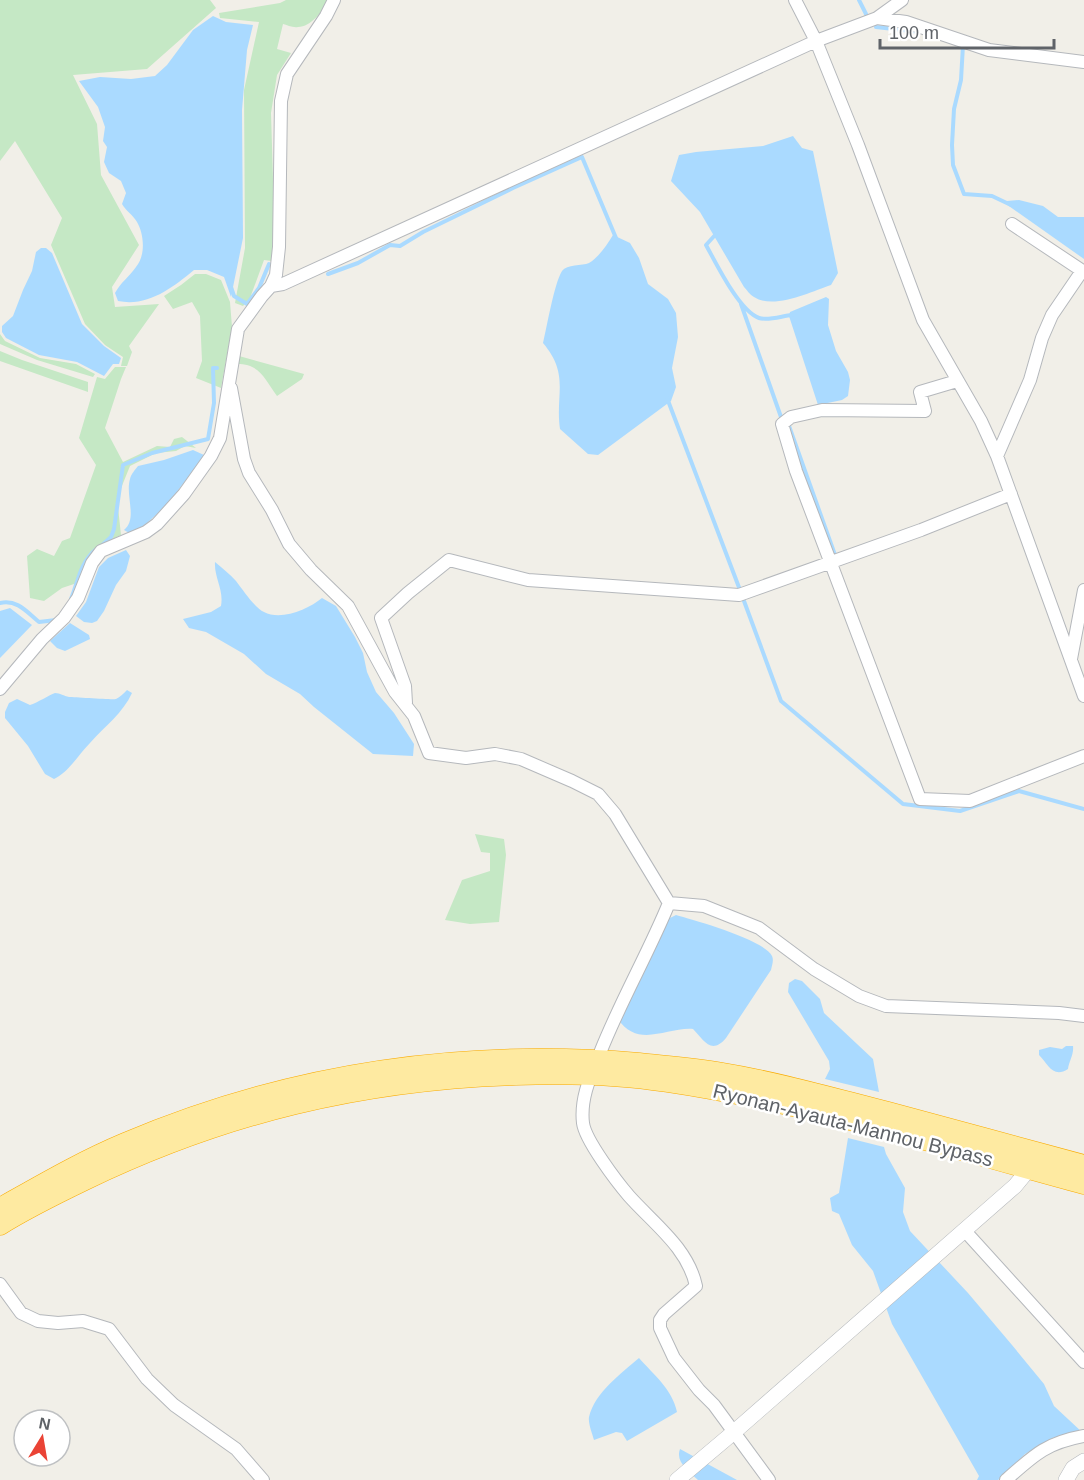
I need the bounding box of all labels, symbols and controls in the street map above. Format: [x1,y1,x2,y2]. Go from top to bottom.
scale bar [880,12,1054,50]
text: 100 m [889,23,939,43]
street label: Ryonan-Ayauta-Mannou Bypass [711,1080,995,1170]
north arrow [12,1408,72,1468]
text: N [37,1414,52,1433]

